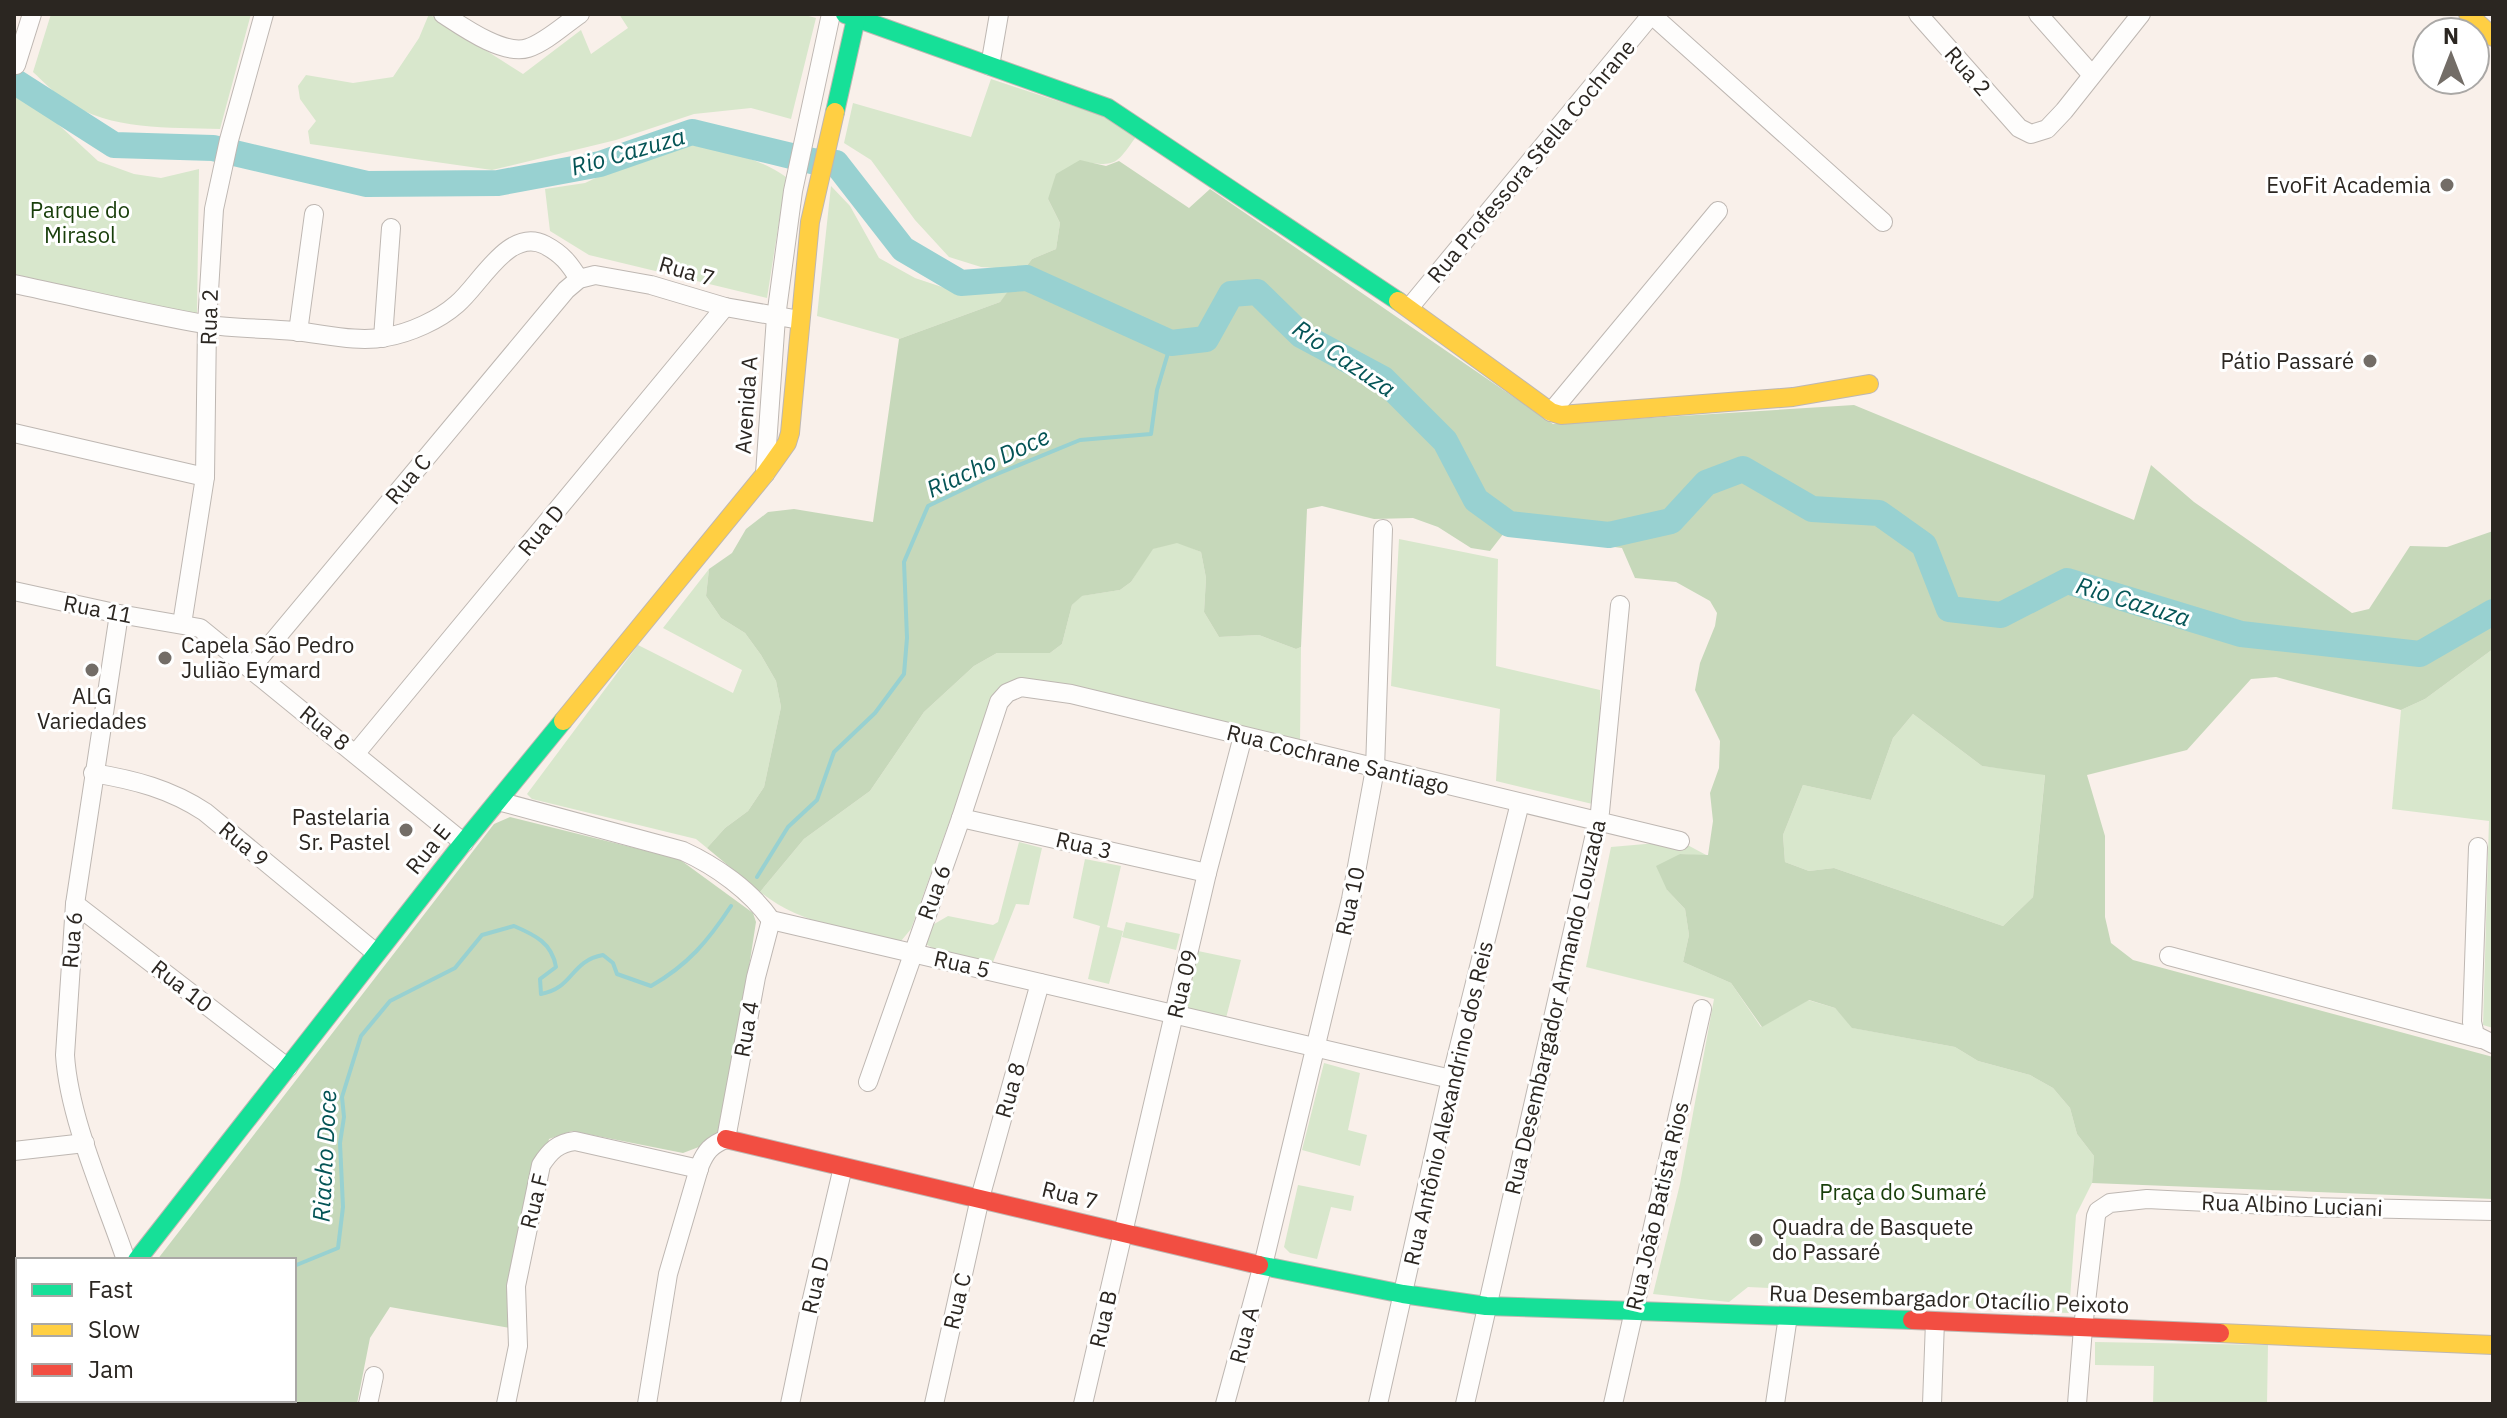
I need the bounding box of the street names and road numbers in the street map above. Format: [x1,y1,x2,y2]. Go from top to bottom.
street label: Rua Professora Stella Cochrane [1420,33,1641,289]
street label: Rua 2 [1939,40,1998,102]
street label: Rua 7 [656,249,718,292]
street label: Rua 2 [193,288,224,346]
street label: Avenida A [728,355,763,455]
street label: Rua C [378,447,437,510]
street label: Rua D [511,498,570,561]
street label: Rua 11 [61,588,135,629]
street label: Rua 8 [294,698,356,757]
street label: Rua Cochrane Santiago [1224,717,1452,800]
street label: Rua 9 [213,814,275,873]
street label: Rua Desembargador Armando Louzada [1497,816,1612,1197]
street label: Rua E [399,818,457,880]
street label: Rua 3 [1053,824,1115,865]
street label: Rua 6 [910,860,957,923]
street label: Rua 10 [1328,864,1371,938]
street label: Rua 6 [55,910,88,969]
street label: Rua Antônio Alexandrino dos Reis [1396,938,1499,1268]
street label: Rua 5 [931,943,993,984]
street label: Rua 09 [1160,947,1204,1021]
street label: Rua 10 [146,953,219,1019]
street label: Rua 4 [726,998,765,1059]
street label: Rua 8 [988,1059,1031,1121]
street label: Rua João Batista Rios [1618,1099,1695,1313]
street label: Rua F [513,1170,554,1231]
street label: Rua 7 [1039,1174,1101,1215]
street label: Rua Albino Luciani [2201,1187,2383,1222]
street label: Rua D [794,1253,835,1317]
street label: Rua C [936,1270,977,1332]
street label: Rua Desembargador Otacílio Peixoto [1768,1278,2130,1319]
street label: Rua B [1082,1287,1123,1350]
street label: Rua A [1222,1303,1265,1366]

